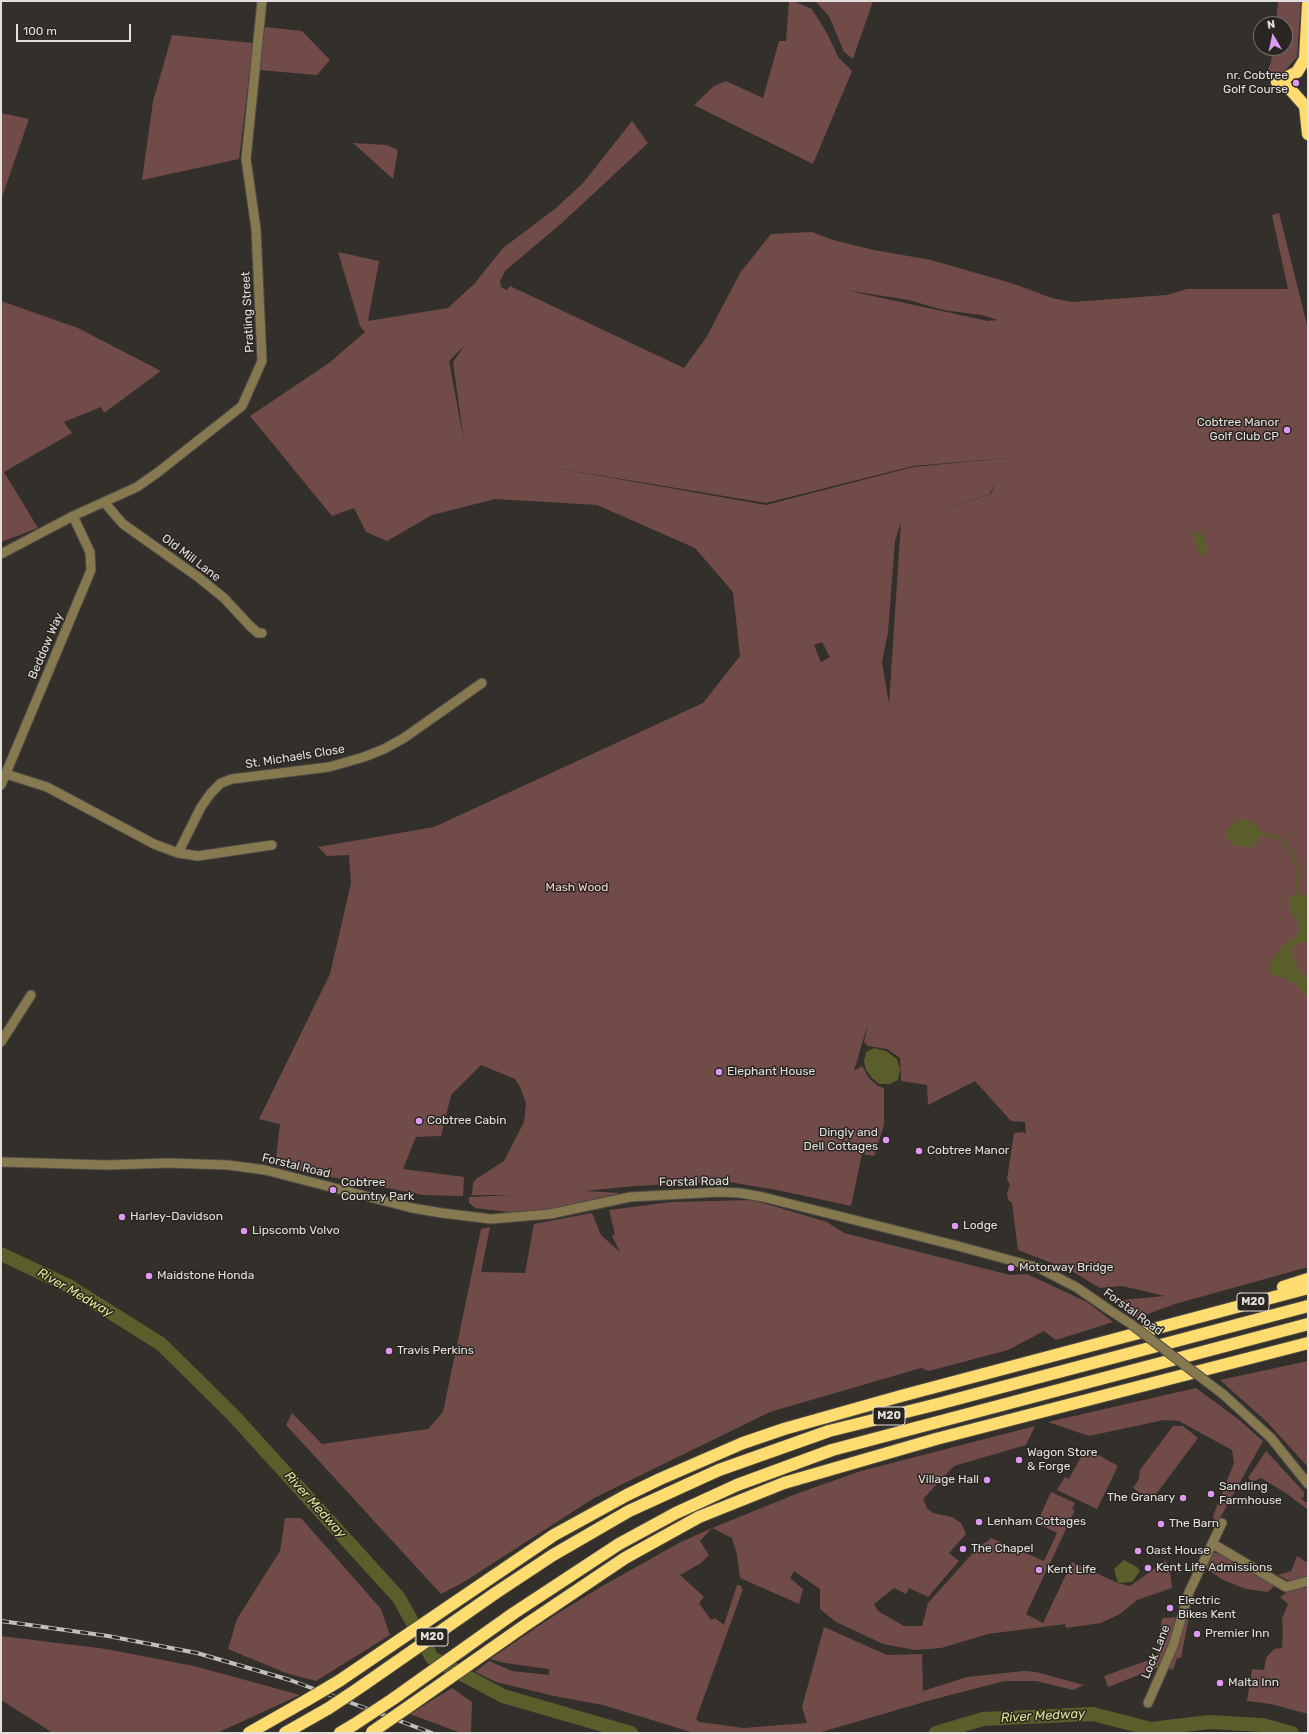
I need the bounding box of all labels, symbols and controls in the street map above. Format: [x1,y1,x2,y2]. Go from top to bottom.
scale bar [18,16,133,42]
north arrow [1253,16,1293,56]
text: N [1266,18,1276,32]
text: 100 m [23,24,57,38]
place label: nr. Cobtree Golf Course [1223,69,1288,97]
marker: nr. Cobtree Golf Course [1291,78,1301,88]
street label: Pratling Street [239,271,257,353]
place label: Cobtree Manor Golf Club CP [1197,416,1279,444]
marker: Cobtree Manor Golf Club CP [1282,425,1292,435]
street label: Old Mill Lane [159,531,223,585]
street label: Beddow Way [26,611,66,681]
street label: St. Michaels Close [244,742,346,772]
park label: Mash Wood [546,881,608,895]
place label: Elephant House [727,1065,815,1079]
marker: Elephant House [714,1067,724,1077]
place label: Cobtree Cabin [427,1114,506,1128]
marker: Cobtree Cabin [414,1116,424,1126]
place label: Dingly and Dell Cottages [803,1126,878,1154]
marker: Dingly and Dell Cottages [881,1135,891,1145]
place label: Cobtree Manor [927,1144,1009,1158]
marker: Cobtree Manor [914,1146,924,1156]
street label: Forstal Road [260,1151,332,1181]
street label: Forstal Road [659,1174,729,1190]
place label: Cobtree Country Park [341,1176,414,1204]
marker: Cobtree Country Park [328,1185,338,1195]
place label: Harley-Davidson [130,1210,223,1224]
marker: Harley-Davidson [117,1212,127,1222]
place label: Lodge [963,1219,998,1233]
marker: Lodge [950,1221,960,1231]
place label: Lipscomb Volvo [252,1224,340,1238]
marker: Lipscomb Volvo [239,1226,249,1236]
place label: Motorway Bridge [1019,1261,1113,1275]
marker: Motorway Bridge [1006,1263,1016,1273]
water label: River Medway [34,1265,116,1321]
place label: Maidstone Honda [157,1269,254,1283]
marker: Maidstone Honda [144,1271,154,1281]
street label: Forstal Road [1100,1286,1166,1338]
road number: M20 [1237,1293,1269,1311]
place label: Travis Perkins [397,1344,474,1358]
marker: Travis Perkins [384,1346,394,1356]
road number: M20 [873,1407,905,1425]
place label: Wagon Store & Forge [1027,1446,1097,1474]
marker: Wagon Store & Forge [1014,1455,1024,1465]
water label: River Medway [281,1468,349,1542]
place label: Village Hall [918,1473,979,1487]
marker: Village Hall [982,1475,992,1485]
place label: Sandling Farmhouse [1219,1480,1282,1508]
marker: Sandling Farmhouse [1206,1489,1216,1499]
place label: The Granary [1107,1491,1175,1505]
marker: The Granary [1178,1493,1188,1503]
place label: Lenham Cottages [987,1515,1086,1529]
marker: Lenham Cottages [974,1517,984,1527]
place label: The Barn [1169,1517,1219,1531]
marker: The Barn [1156,1519,1166,1529]
place label: The Chapel [971,1542,1033,1556]
marker: The Chapel [958,1544,968,1554]
place label: Oast House [1146,1544,1210,1558]
marker: Oast House [1133,1546,1143,1556]
place label: Kent Life Admissions [1156,1561,1272,1575]
place label: Kent Life [1047,1563,1096,1577]
marker: Kent Life Admissions [1143,1563,1153,1573]
marker: Kent Life [1034,1565,1044,1575]
place label: Electric Bikes Kent [1178,1594,1236,1622]
marker: Electric Bikes Kent [1165,1603,1175,1613]
street label: Lock Lane [1139,1623,1173,1681]
place label: Premier Inn [1205,1627,1269,1641]
road number: M20 [416,1628,448,1646]
marker: Premier Inn [1192,1629,1202,1639]
place label: Malta Inn [1228,1676,1279,1690]
marker: Malta Inn [1215,1678,1225,1688]
water label: River Medway [1000,1706,1086,1726]

